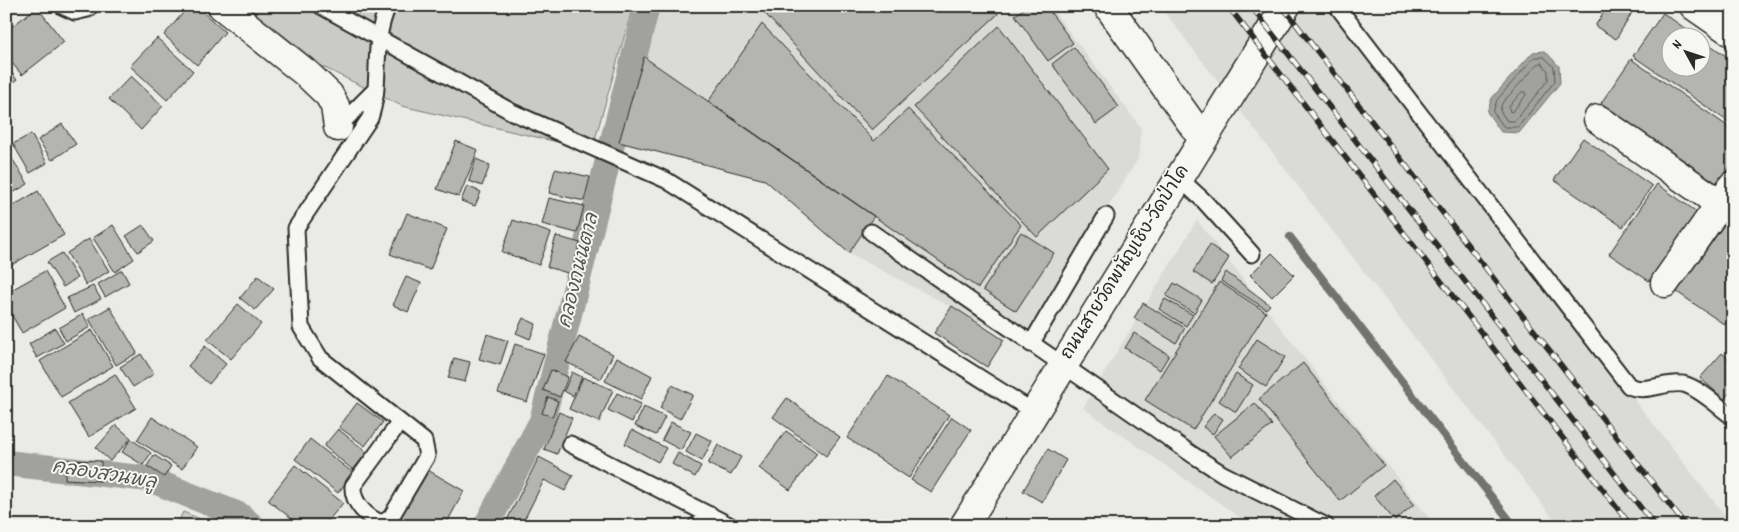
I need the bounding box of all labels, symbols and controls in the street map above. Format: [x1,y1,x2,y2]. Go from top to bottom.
north arrow [1662,28,1712,78]
text: N [1668,36,1688,54]
street label: ถนนสายวัดพนัญเชิง-วัดป่าโค [1053,159,1196,365]
water label: คลองถนนตาล [553,209,608,331]
water label: คลองสวนพลู [50,454,160,498]

